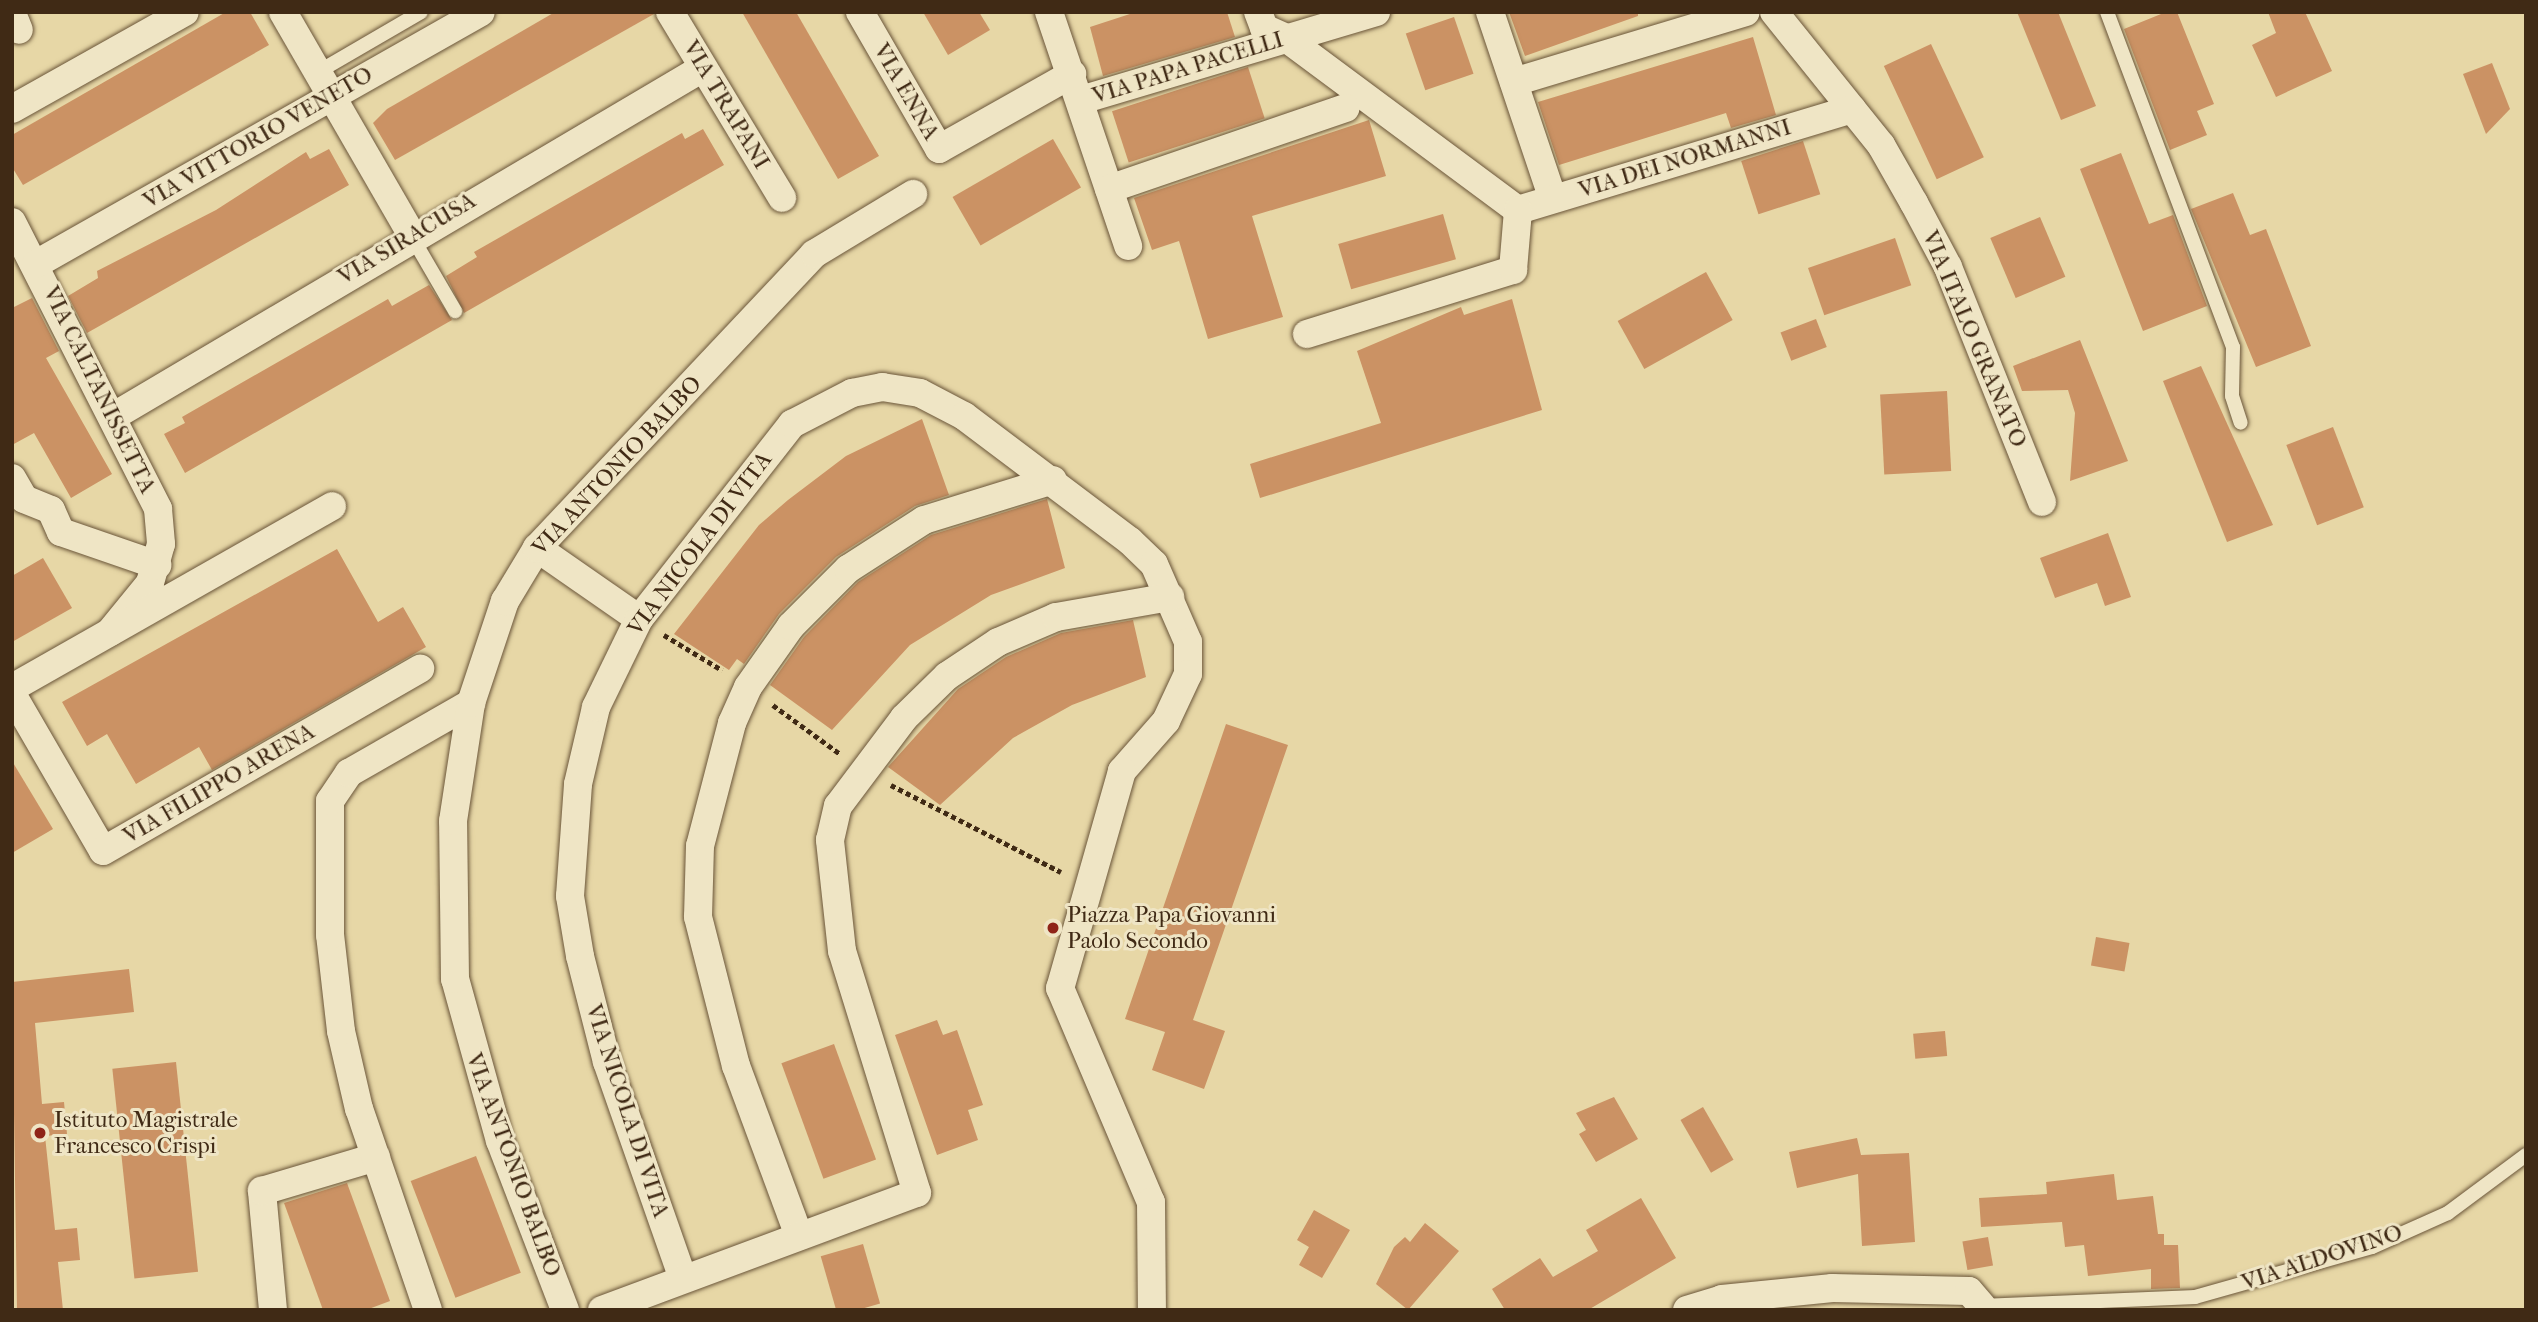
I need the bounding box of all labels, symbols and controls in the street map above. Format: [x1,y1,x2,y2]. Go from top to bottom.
street label: VIA PAPA PACELLI [1089,26,1287,110]
street label: VIA TRAPANI [677,36,775,174]
street label: VIA ENNA [867,39,945,145]
street label: VIA VITTORIO VENETO [138,61,378,215]
street label: VIA DEI NORMANNI [1575,114,1795,204]
street label: VIA SIRACUSA [333,187,481,291]
street label: VIA ITALO GRANATO [1916,227,2032,451]
street label: VIA CALTANISSETTA [37,282,161,498]
street label: VIA ANTONIO BALBO [526,370,708,562]
street label: VIA NICOLA DI VITA [622,447,778,641]
street label: VIA FILIPPO ARENA [118,718,320,850]
place label: Piazza Papa Giovanni Paolo Secondo [1067,901,1276,955]
marker: Piazza Papa Giovanni Paolo Secondo [1045,920,1061,936]
street label: VIA NICOLA DI VITA [579,1001,675,1221]
street label: VIA ANTONIO BALBO [460,1049,566,1281]
place label: Istituto Magistrale Francesco Crispi [54,1106,238,1160]
marker: Istituto Magistrale Francesco Crispi [32,1125,48,1141]
street label: VIA ALDOVINO [2238,1219,2406,1297]

